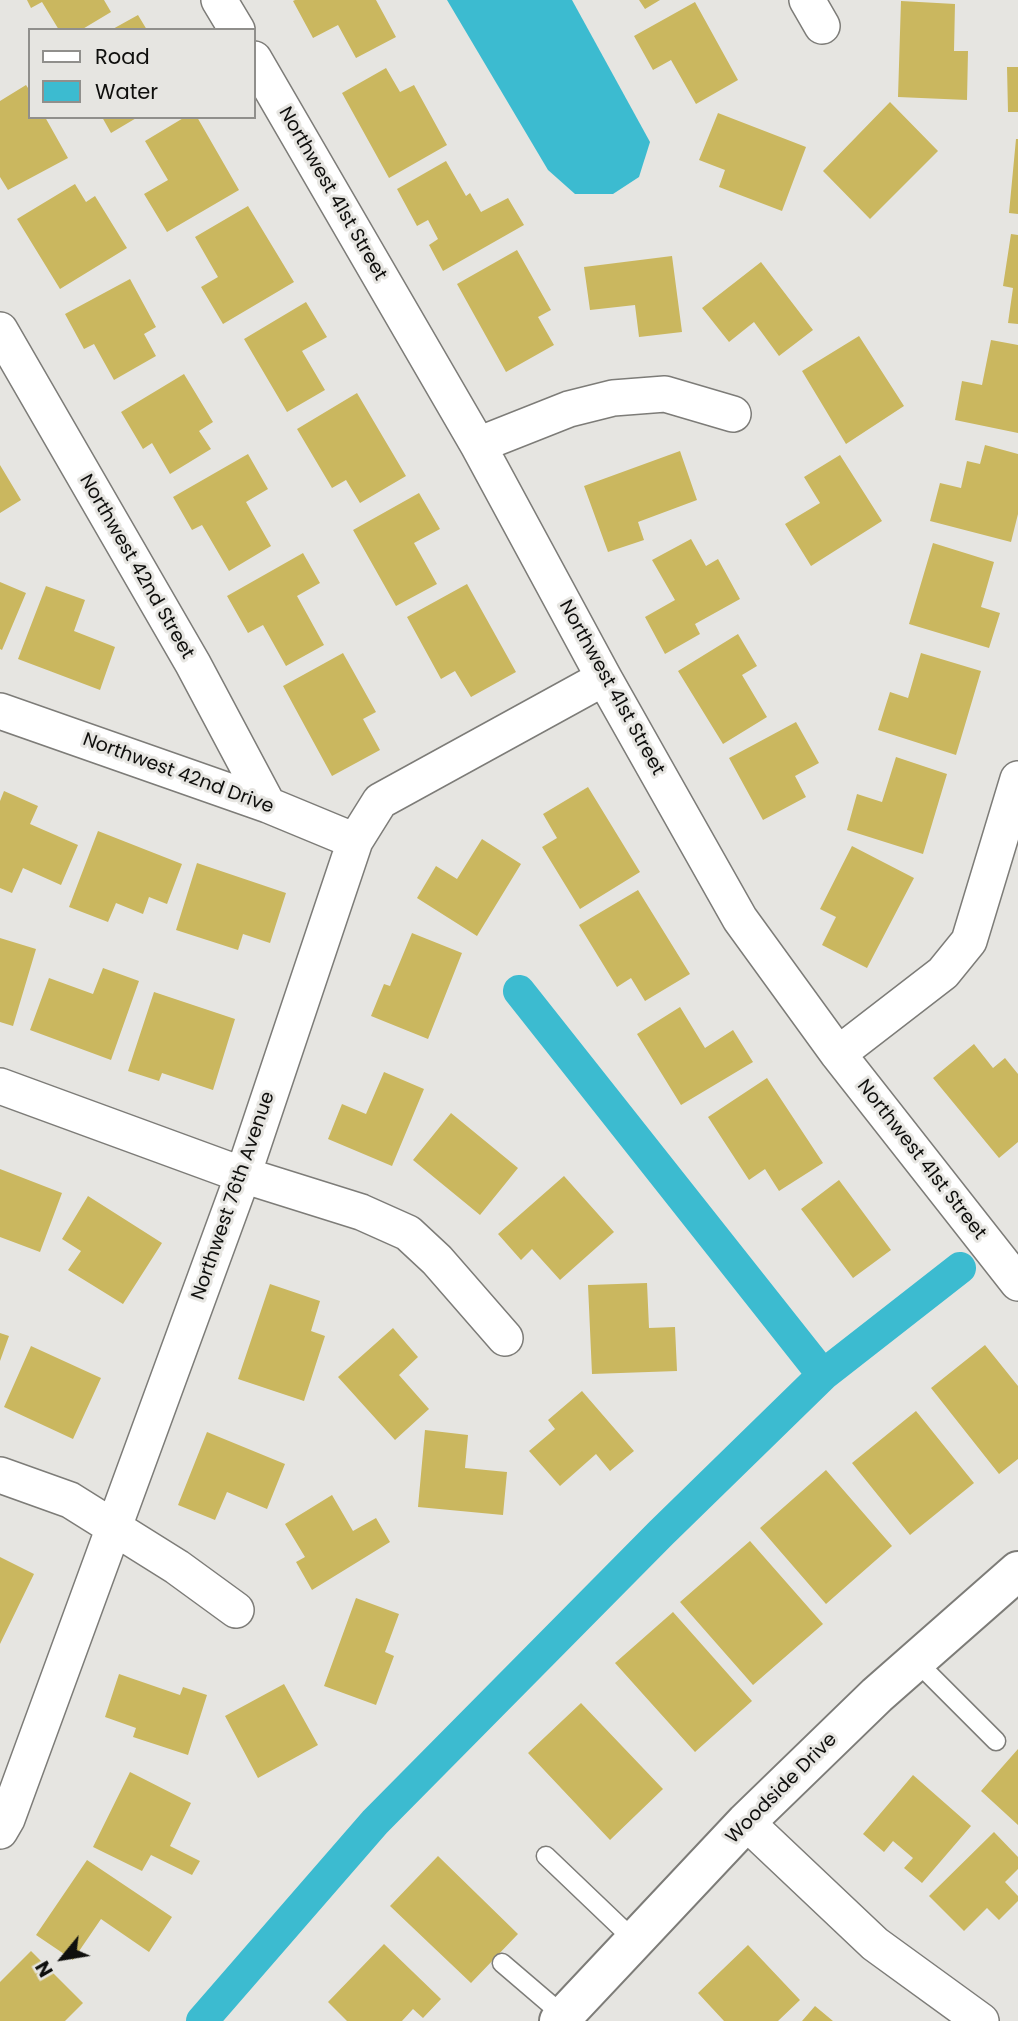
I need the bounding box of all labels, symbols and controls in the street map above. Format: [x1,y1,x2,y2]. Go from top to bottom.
legend [28,28,256,119]
text: Road [95,42,150,71]
text: Water [95,77,158,106]
street label: Northwest 41st Street [273,103,391,285]
street label: Northwest 42nd Street [74,471,198,663]
street label: Northwest 41st Street [553,597,669,779]
street label: Northwest 42nd Drive [79,729,277,819]
street label: Northwest 41st Street [852,1076,990,1244]
street label: Northwest 76th Avenue [188,1089,280,1303]
street label: Woodside Drive [722,1729,842,1849]
north arrow [28,1923,98,1993]
text: N [29,1956,60,1982]

